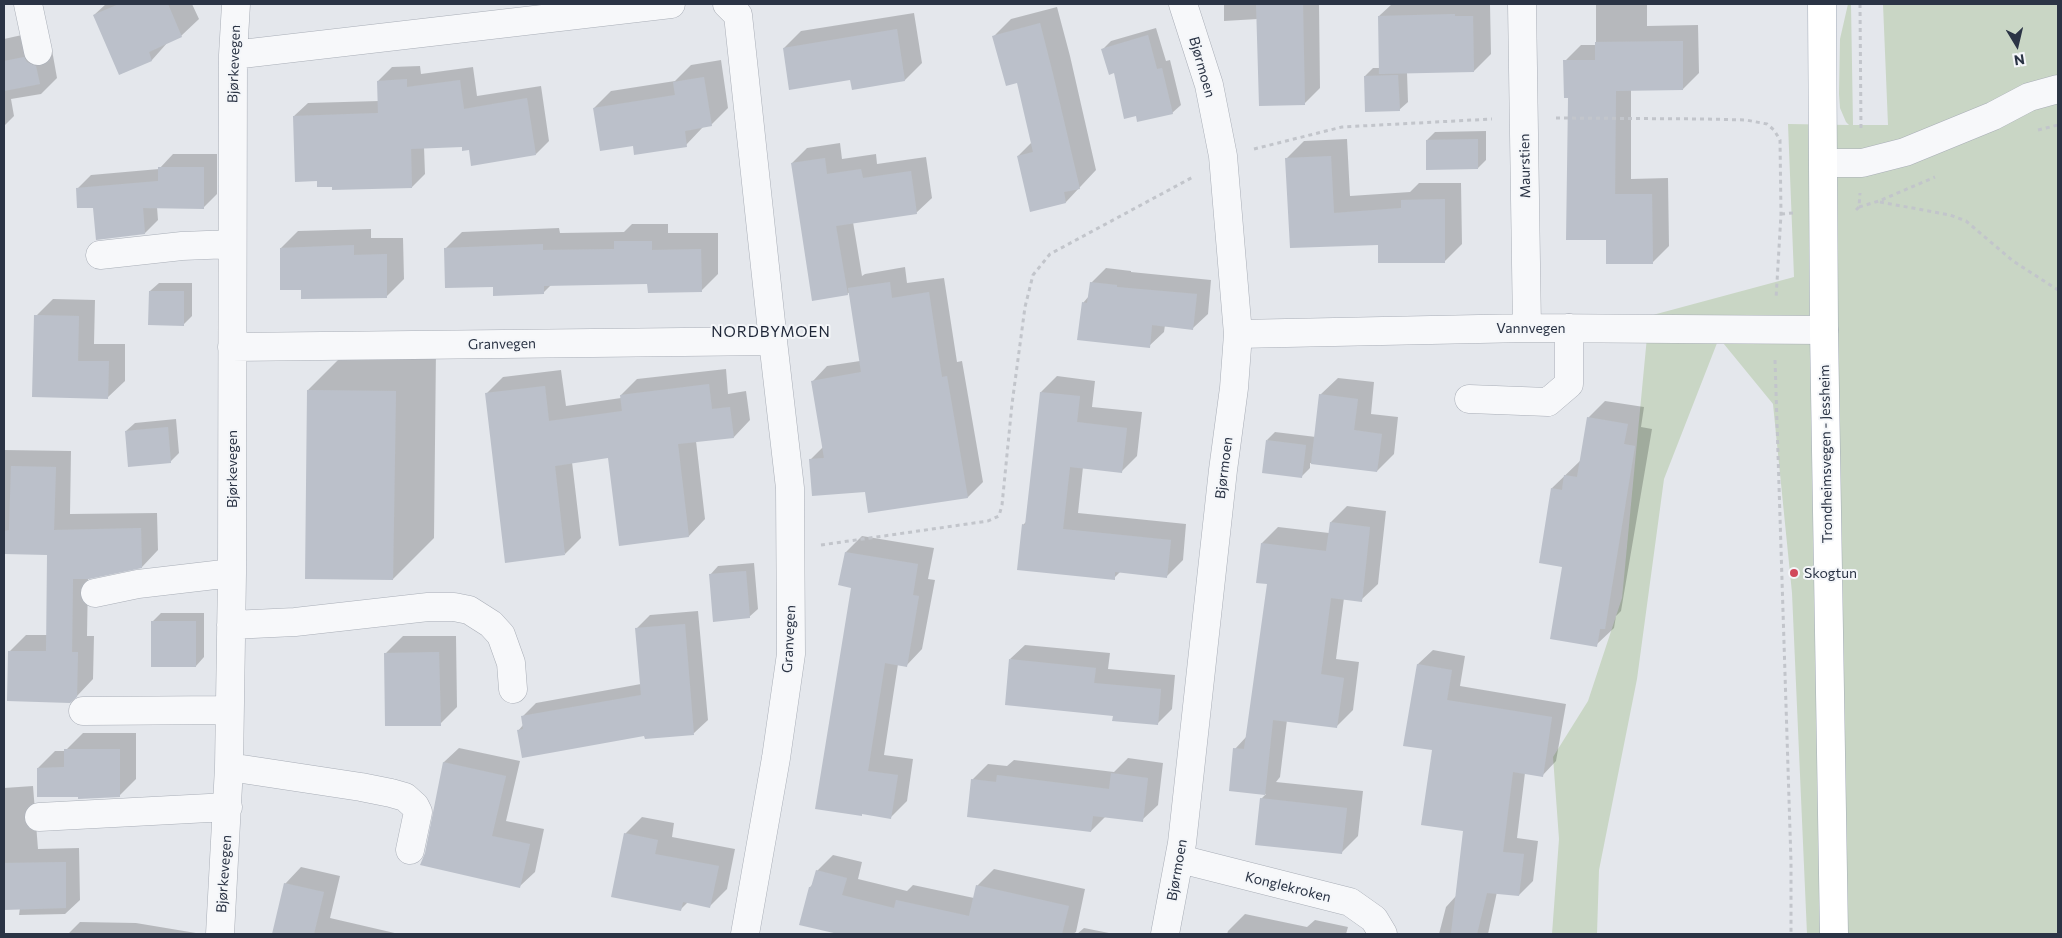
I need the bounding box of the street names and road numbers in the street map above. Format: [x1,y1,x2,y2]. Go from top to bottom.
street label: Bjørkevegen [224,25,244,103]
street label: Bjørmoen [1185,35,1219,99]
street label: Maurstien [1516,133,1534,199]
street label: Vannvegen [1496,320,1566,336]
street label: Granvegen [468,335,536,353]
street label: Trondheimsvegen - Jessheim [1816,364,1836,544]
street label: Bjørkevegen [224,430,240,508]
street label: Bjørmoen [1212,436,1236,500]
street label: Granvegen [779,605,799,673]
street label: Bjørkevegen [213,834,235,914]
street label: Bjørmoen [1163,838,1191,902]
street label: Konglekroken [1243,868,1333,906]

